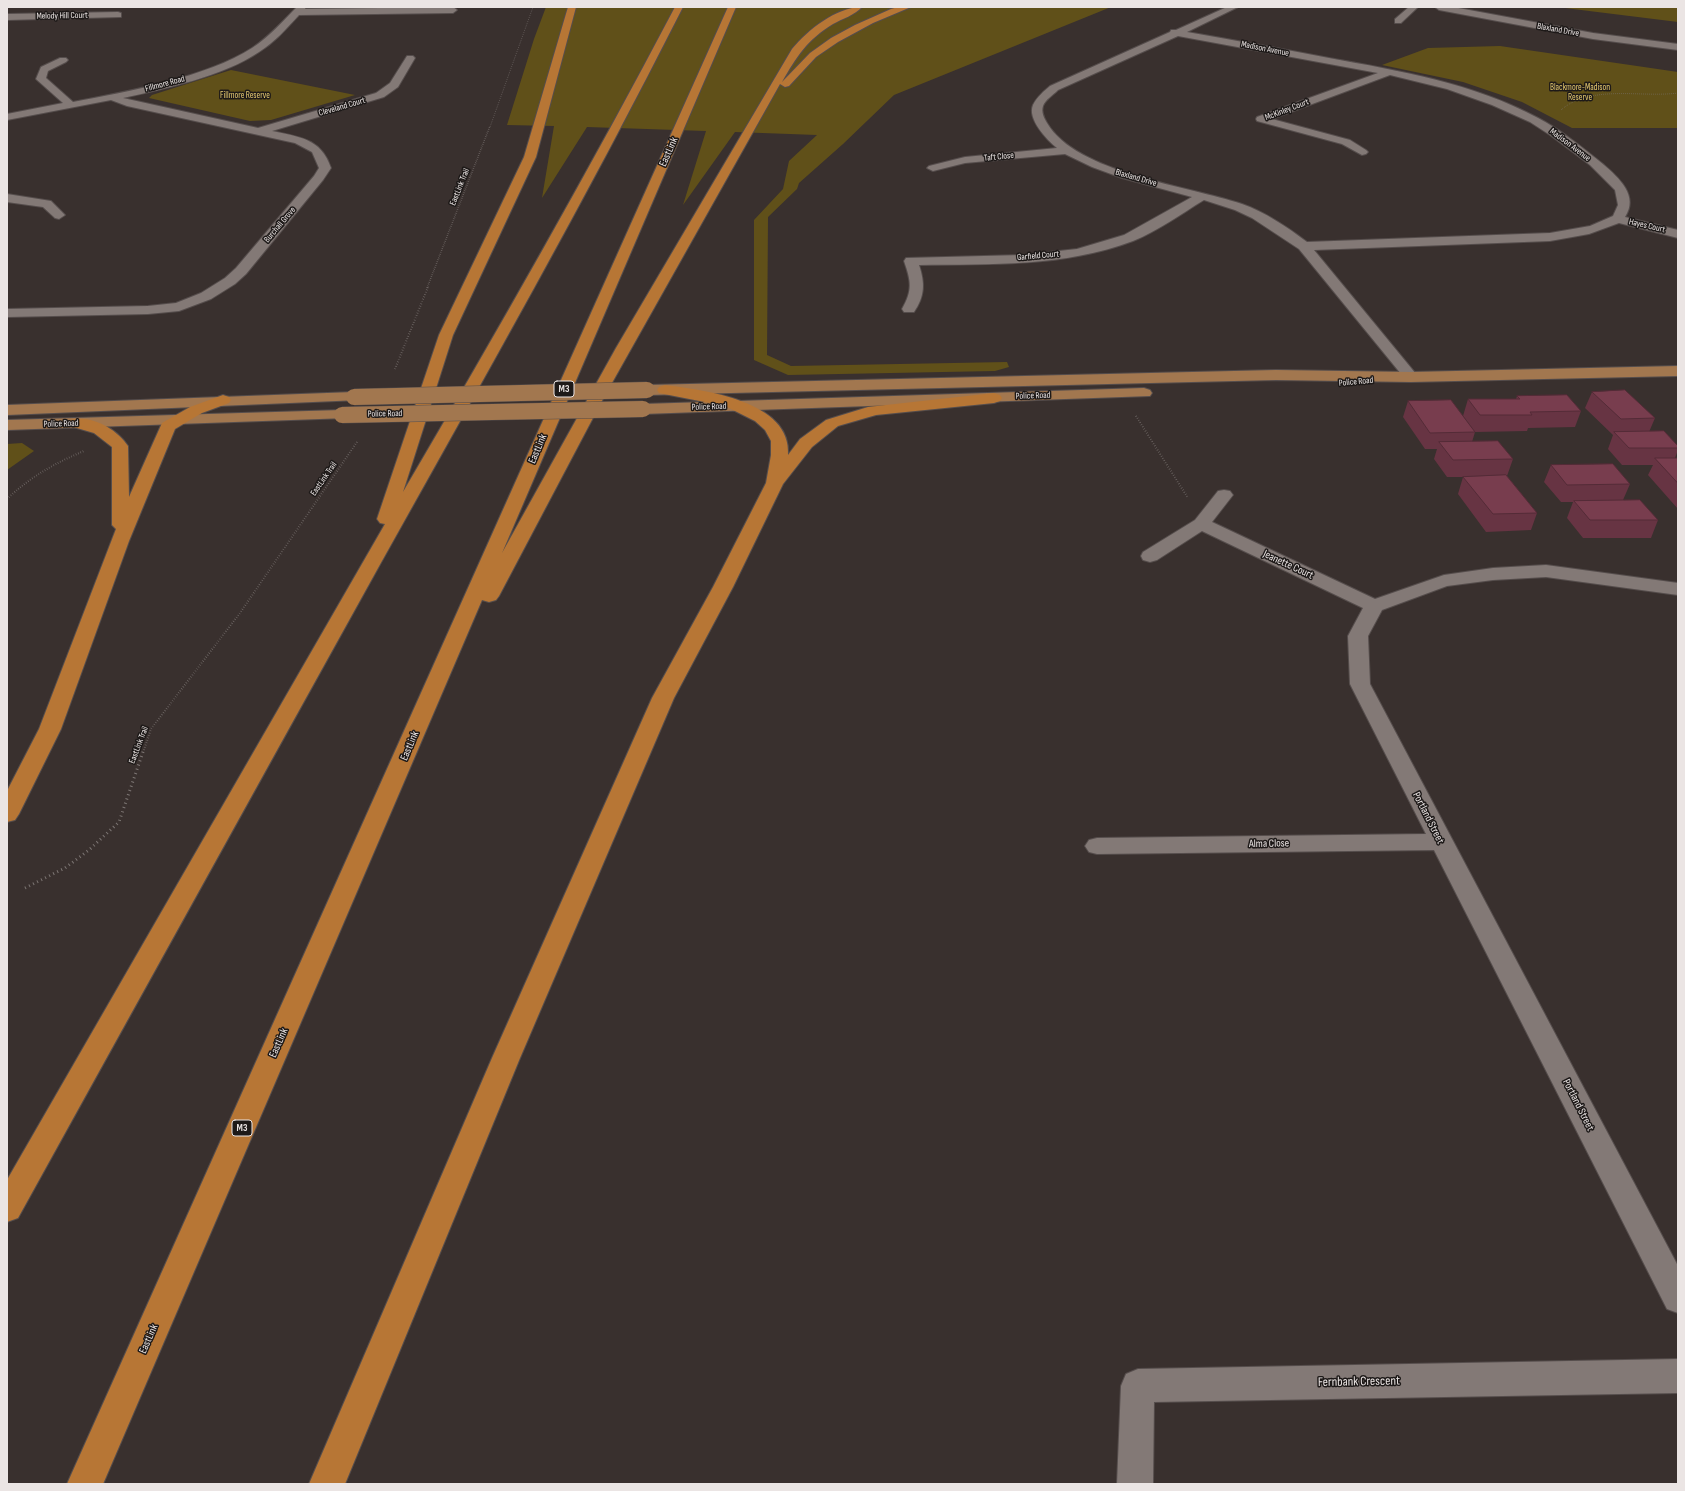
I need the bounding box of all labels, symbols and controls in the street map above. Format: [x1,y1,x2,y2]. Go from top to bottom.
street label: Melody Hill Court [36,10,88,22]
street label: Blaxland Drive [1536,21,1580,39]
street label: Madison Avenue [1240,39,1290,59]
street label: Fillmore Road [144,74,186,94]
park label: Blackmore-Madison Reserve [1550,83,1610,104]
park label: Fillmore Reserve [220,91,270,101]
street label: Cleveland Court [317,95,367,119]
street label: McKinley Court [1264,97,1310,123]
street label: Madison Avenue [1547,126,1593,164]
street label: EastLink [657,135,681,169]
street label: Taft Close [984,150,1014,164]
street label: EastLink Trail [448,167,472,207]
street label: Blaxland Drive [1114,167,1158,189]
street label: Burchall Grove [262,205,298,245]
street label: Hayes Court [1628,217,1666,235]
street label: Garfield Court [1016,249,1060,263]
street label: Police Road [1338,375,1374,389]
road number: M3 [554,381,574,397]
street label: Police Road [1015,390,1051,402]
street label: Police Road [691,401,727,413]
street label: Police Road [368,408,402,420]
street label: Police Road [43,418,79,430]
street label: EastLink [526,432,550,466]
street label: EastLink Trail [308,460,340,498]
street label: Jeanette Court [1261,548,1315,582]
street label: EastLink Trail [127,725,151,765]
street label: EastLink [398,729,422,763]
street label: Portland Street [1409,790,1447,846]
street label: Alma Close [1249,837,1289,851]
street label: EastLink [267,1026,291,1060]
street label: Portland Street [1559,1077,1597,1133]
road number: M3 [232,1120,252,1136]
street label: EastLink [137,1322,161,1356]
street label: Fernbank Crescent [1318,1373,1400,1391]

